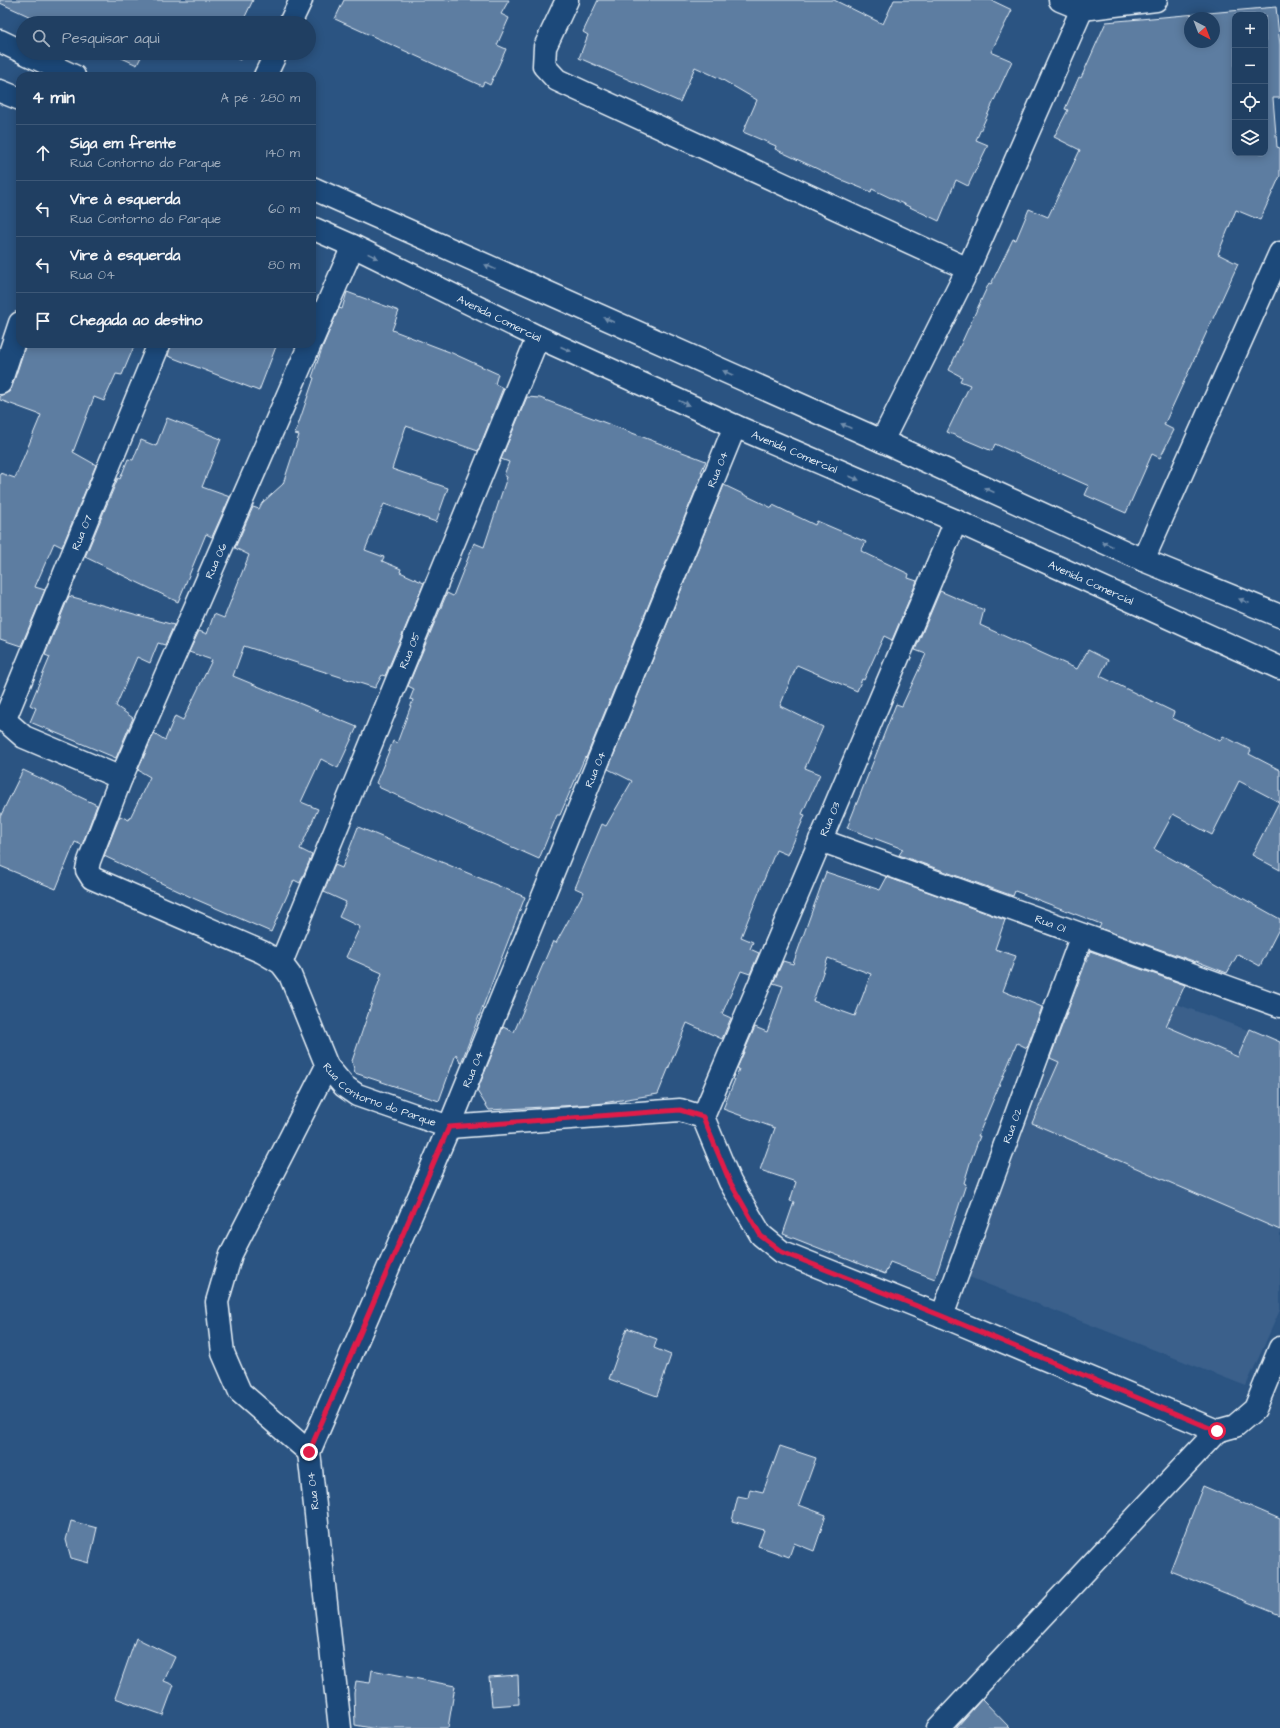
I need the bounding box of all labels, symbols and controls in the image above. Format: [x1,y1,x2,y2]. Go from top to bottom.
north arrow [1184,12,1220,48]
map controls [1232,12,1268,156]
button: + [1232,12,1268,48]
search box [16,16,316,60]
icon: search [30,27,52,49]
text: Pesquisar aqui [62,28,159,49]
button: − [1232,48,1268,84]
button: locate [1232,84,1268,120]
text: 4 min [32,86,75,110]
text: A pé · 280 m [221,89,300,107]
button: layers [1232,120,1268,156]
text: Siga em frente [70,133,176,154]
icon: ahead [32,142,54,164]
text: 140 m [266,144,300,162]
text: Rua Contorno do Parque [70,154,221,172]
text: Vire à esquerda [70,189,180,210]
icon: left [32,198,54,220]
text: 60 m [268,200,300,218]
text: Rua Contorno do Parque [70,210,221,228]
text: Vire à esquerda [70,245,180,266]
one-way arrow [367,253,379,259]
icon: left [32,254,54,276]
text: 80 m [268,256,300,274]
one-way arrow [484,264,496,271]
text: Rua 04 [70,266,115,284]
street label: Avenida Comercial [455,291,544,345]
icon: arrive [32,310,54,332]
text: Chegada ao destino [70,310,203,331]
one-way arrow [603,317,614,323]
one-way arrow [560,347,572,353]
one-way arrow [722,370,733,376]
one-way arrow [678,400,690,406]
one-way arrow [841,423,852,429]
street label: Avenida Comercial [749,427,840,477]
street label: Rua 04 [703,448,732,490]
one-way arrow [849,475,861,481]
one-way arrow [983,487,994,493]
street label: Rua 07 [68,512,96,552]
one-way arrow [1101,540,1113,546]
street label: Rua 06 [201,541,230,581]
street label: Avenida Comercial [1046,556,1136,608]
one-way arrow [1238,598,1249,604]
street label: Rua 05 [395,630,424,671]
street label: Rua 04 [581,748,609,790]
street label: Rua 03 [816,799,844,838]
street label: Rua 01 [1033,911,1069,936]
street label: Rua 04 [458,1048,487,1090]
street label: Rua Contorno do Parque [320,1059,438,1130]
street label: Rua 02 [999,1105,1026,1145]
route start [1208,1422,1226,1440]
route end [300,1443,318,1461]
street label: Rua 04 [303,1471,323,1511]

